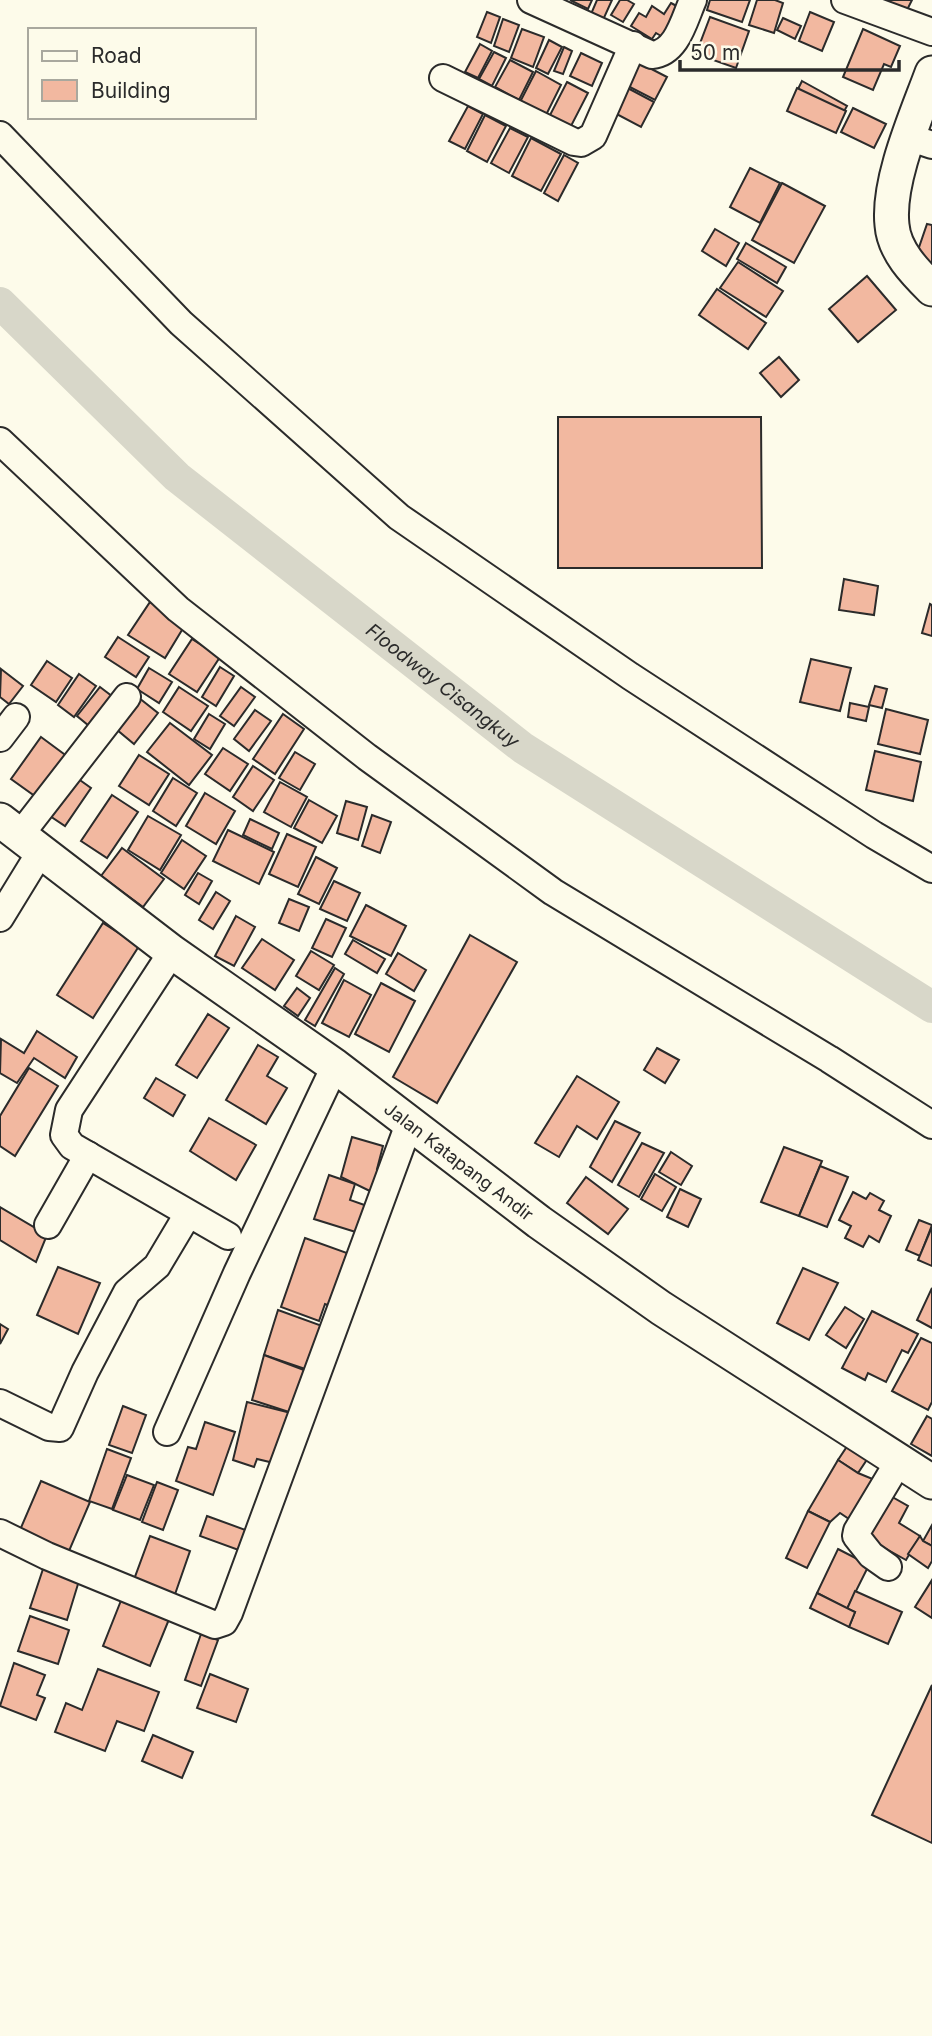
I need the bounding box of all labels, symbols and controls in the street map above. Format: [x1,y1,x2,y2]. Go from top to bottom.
legend [28,28,256,119]
scale bar [680,28,899,72]
text: 50 m [690,40,740,65]
text: Road [91,43,142,68]
text: Building [91,78,171,103]
water label: Floodway Cisangkuy [362,618,525,753]
street label: Jalan Katapang Andir [380,1097,538,1225]

